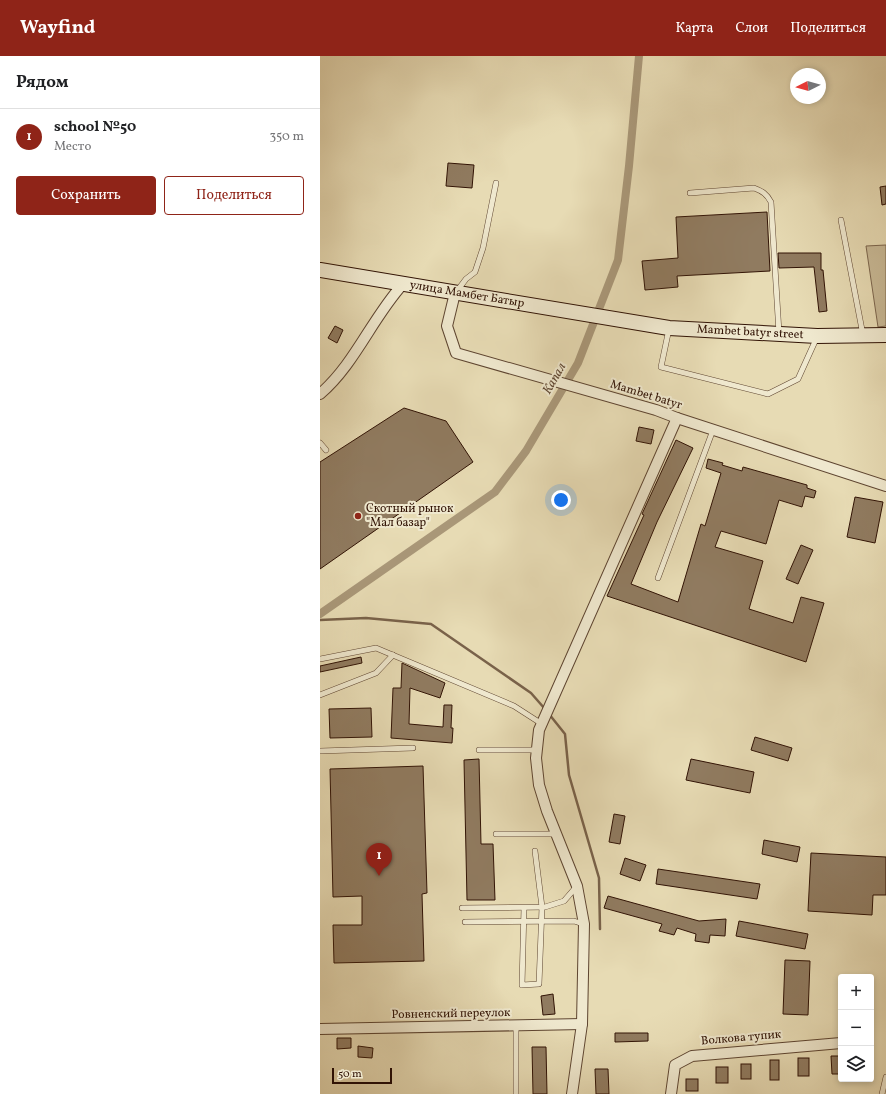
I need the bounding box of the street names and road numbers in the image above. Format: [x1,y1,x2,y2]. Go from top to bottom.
street label: улица Мамбет Батыр [408,277,526,312]
street label: Mambet batyr street [696,322,804,343]
street label: Mambet batyr [608,376,684,414]
street label: Ровненский переулок [391,1005,511,1023]
street label: Волкова тупик [700,1026,782,1049]

